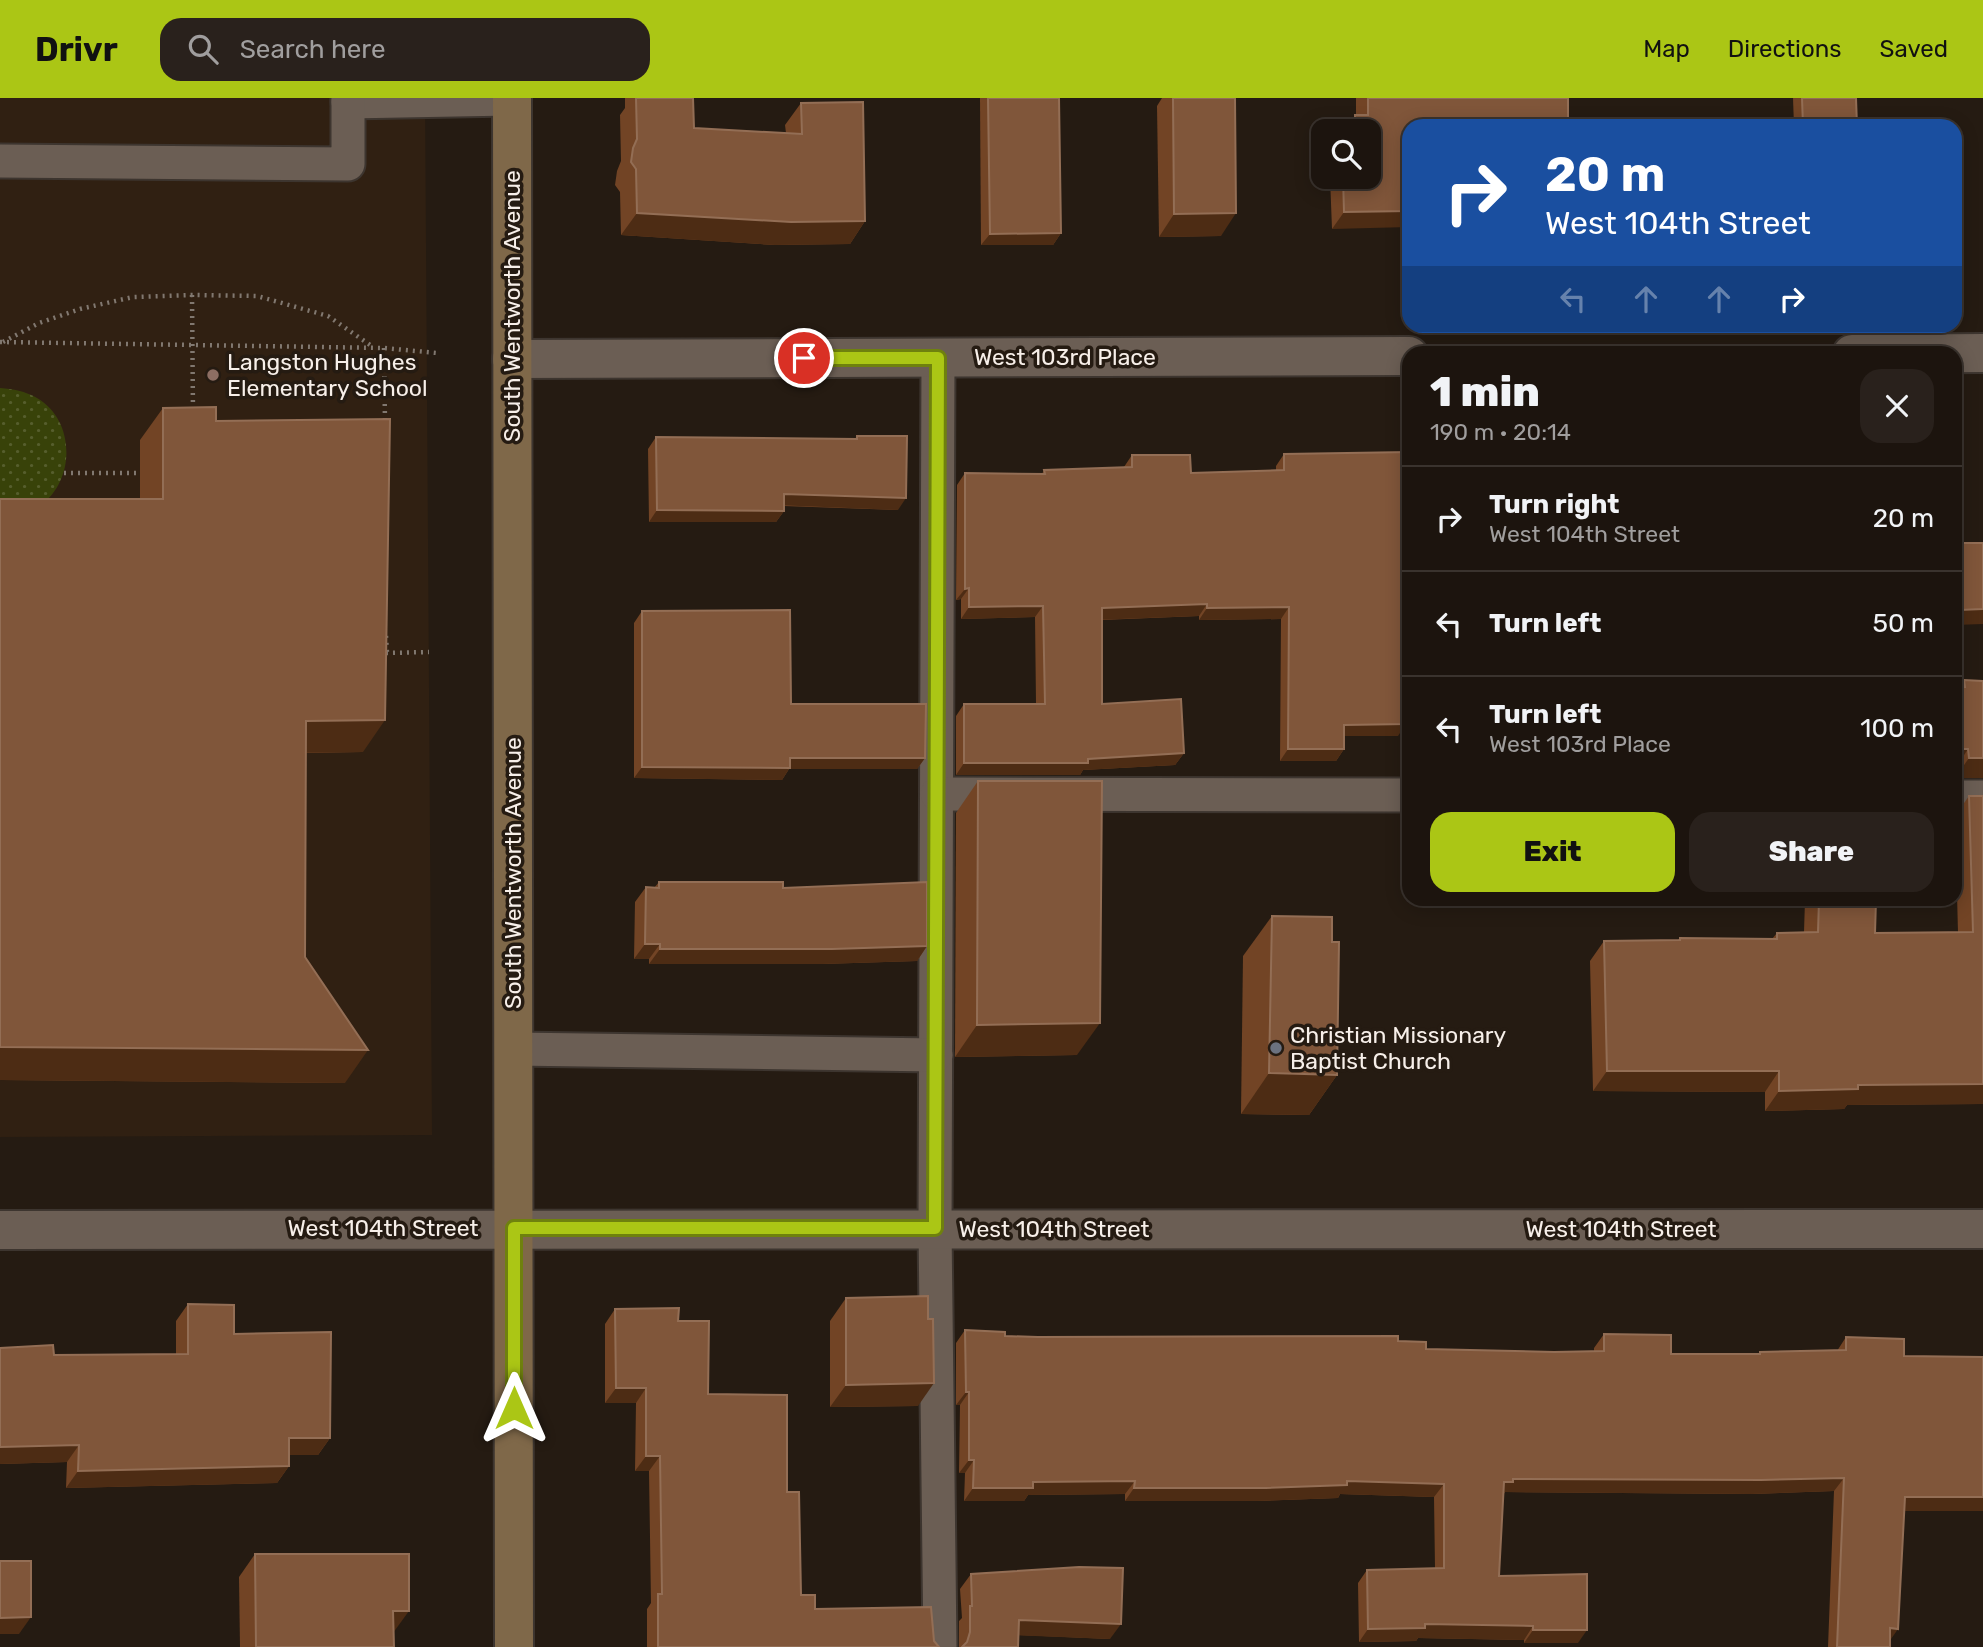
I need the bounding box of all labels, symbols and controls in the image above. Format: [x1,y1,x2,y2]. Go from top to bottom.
search box [160,18,650,81]
text: Drivr [35,30,118,69]
icon: search [184,30,222,68]
text: Search here [240,34,386,65]
text: Map [1643,35,1690,63]
text: Directions [1728,35,1841,63]
text: Saved [1879,35,1948,63]
map controls [1311,119,1381,189]
button: search [1311,119,1381,189]
text: 20 m [1545,145,1666,203]
icon: right [1430,147,1521,238]
street label: South Wentworth Avenue [498,170,526,442]
text: West 104th Street [1545,204,1811,242]
icon: left [1554,280,1592,318]
icon: ahead [1627,280,1665,318]
icon: ahead [1700,280,1738,318]
icon: right [1773,280,1811,318]
pin [774,328,834,388]
icon: arrive [785,339,823,377]
street label: West 103rd Place [974,343,1156,371]
place label: Langston Hughes Elementary School [227,348,428,402]
marker: Langston Hughes Elementary School [205,367,221,383]
text: 1 min [1430,367,1540,417]
button: close [1860,369,1934,443]
text: 190 m · 20:14 [1430,418,1571,446]
text: Turn right [1489,489,1619,520]
icon: right [1430,500,1468,538]
text: 20 m [1873,503,1934,534]
text: West 104th Street [1489,520,1680,548]
icon: left [1430,605,1468,643]
text: Turn left [1489,608,1601,639]
text: 50 m [1873,608,1934,639]
text: Turn left [1489,699,1601,730]
icon: left [1430,710,1468,748]
text: 100 m [1860,713,1934,744]
text: West 103rd Place [1489,730,1671,758]
street label: South Wentworth Avenue [499,737,527,1009]
button: Exit [1430,812,1675,892]
button: Share [1689,812,1934,892]
place label: Christian Missionary Baptist Church [1290,1021,1507,1075]
marker: Christian Missionary Baptist Church [1268,1040,1284,1056]
street label: West 104th Street [287,1214,479,1242]
street label: West 104th Street [958,1215,1150,1243]
street label: West 104th Street [1525,1215,1717,1243]
position arrow [477,1371,551,1445]

